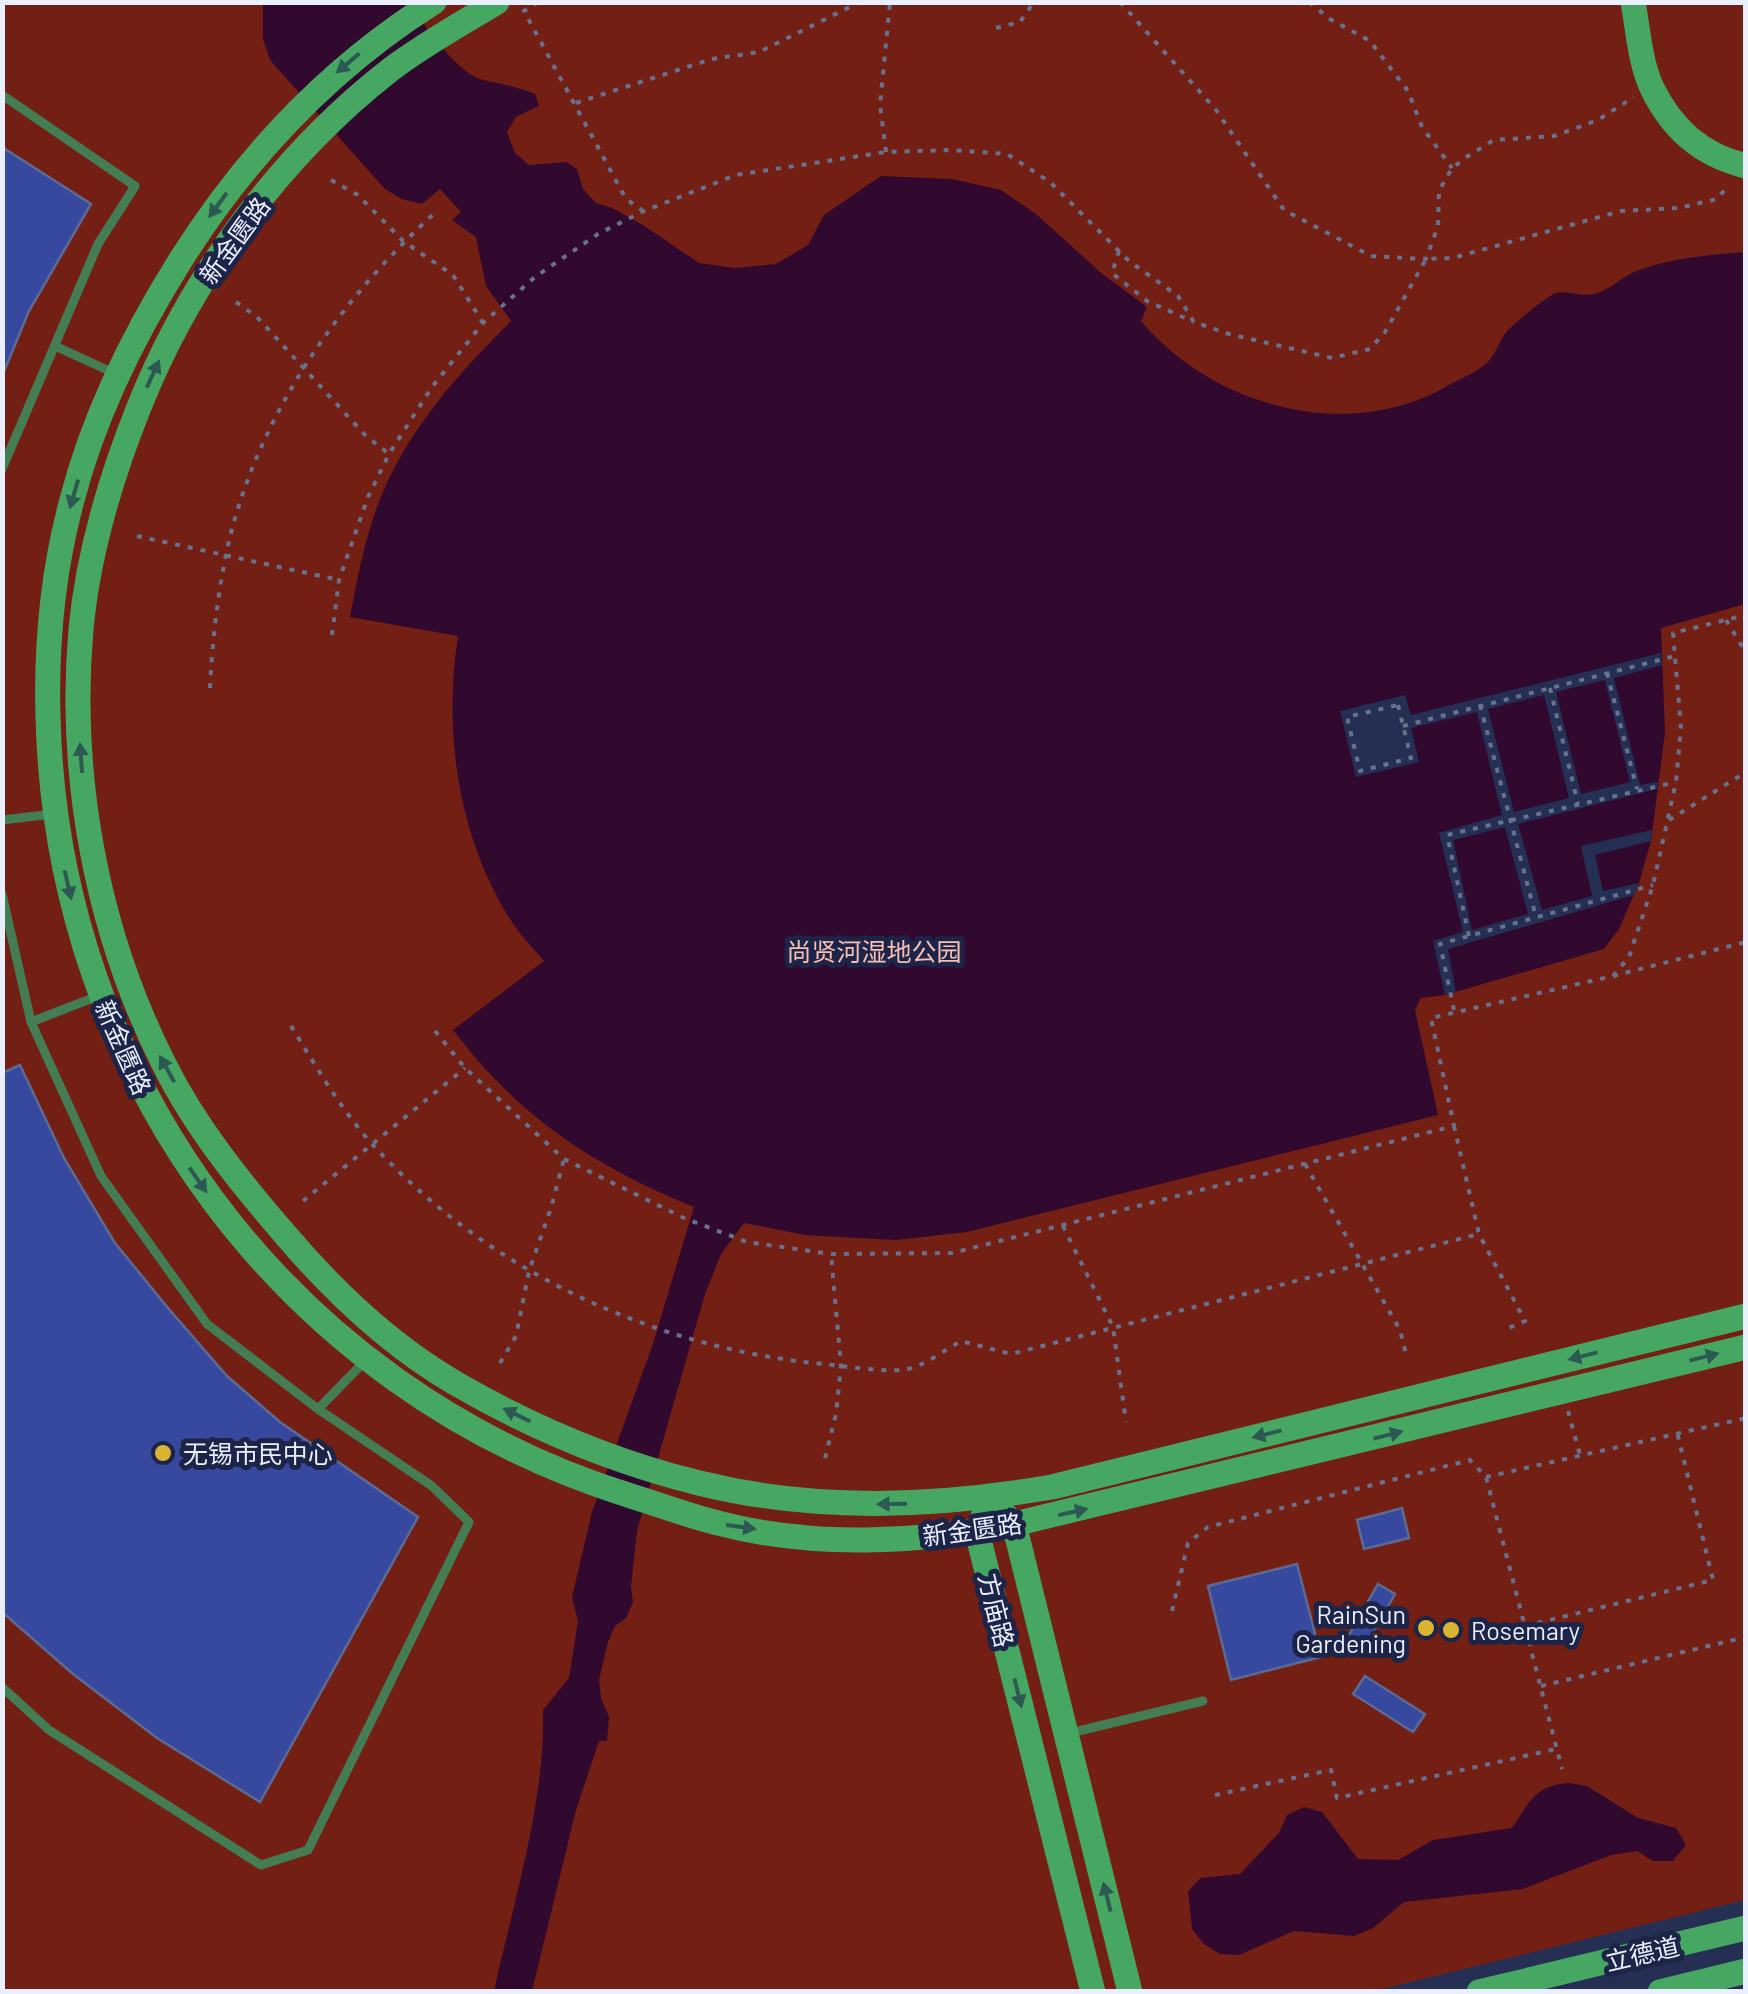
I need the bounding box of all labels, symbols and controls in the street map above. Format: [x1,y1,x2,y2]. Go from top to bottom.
one-way arrow [335,52,360,73]
street label: 新金匮路 [192,191,276,289]
one-way arrow [209,191,228,218]
one-way arrow [145,359,161,389]
one-way arrow [66,479,81,510]
one-way arrow [73,742,89,774]
one-way arrow [61,870,76,901]
park label: 尚贤河湿地公园 [786,936,962,966]
street label: 新金匮路 [90,995,158,1099]
one-way arrow [159,1054,176,1083]
one-way arrow [188,1167,207,1194]
one-way arrow [1567,1349,1598,1365]
one-way arrow [1689,1349,1720,1364]
one-way arrow [502,1406,531,1423]
one-way arrow [1373,1426,1404,1442]
one-way arrow [1251,1427,1282,1442]
place label: 无锡市民中心 [183,1438,333,1468]
marker: 无锡市民中心 [152,1442,174,1464]
one-way arrow [876,1496,908,1512]
one-way arrow [1058,1504,1089,1519]
street label: 新金匮路 [920,1507,1024,1551]
one-way arrow [726,1520,757,1536]
street label: 方庙路 [973,1570,1021,1650]
place label: RainSun Gardening [1295,1599,1406,1658]
place label: Rosemary [1471,1615,1580,1645]
marker: RainSun Gardening [1415,1617,1437,1639]
marker: Rosemary [1440,1619,1462,1641]
one-way arrow [1011,1678,1026,1709]
one-way arrow [1099,1881,1114,1912]
street label: 立德道 [1602,1930,1682,1976]

